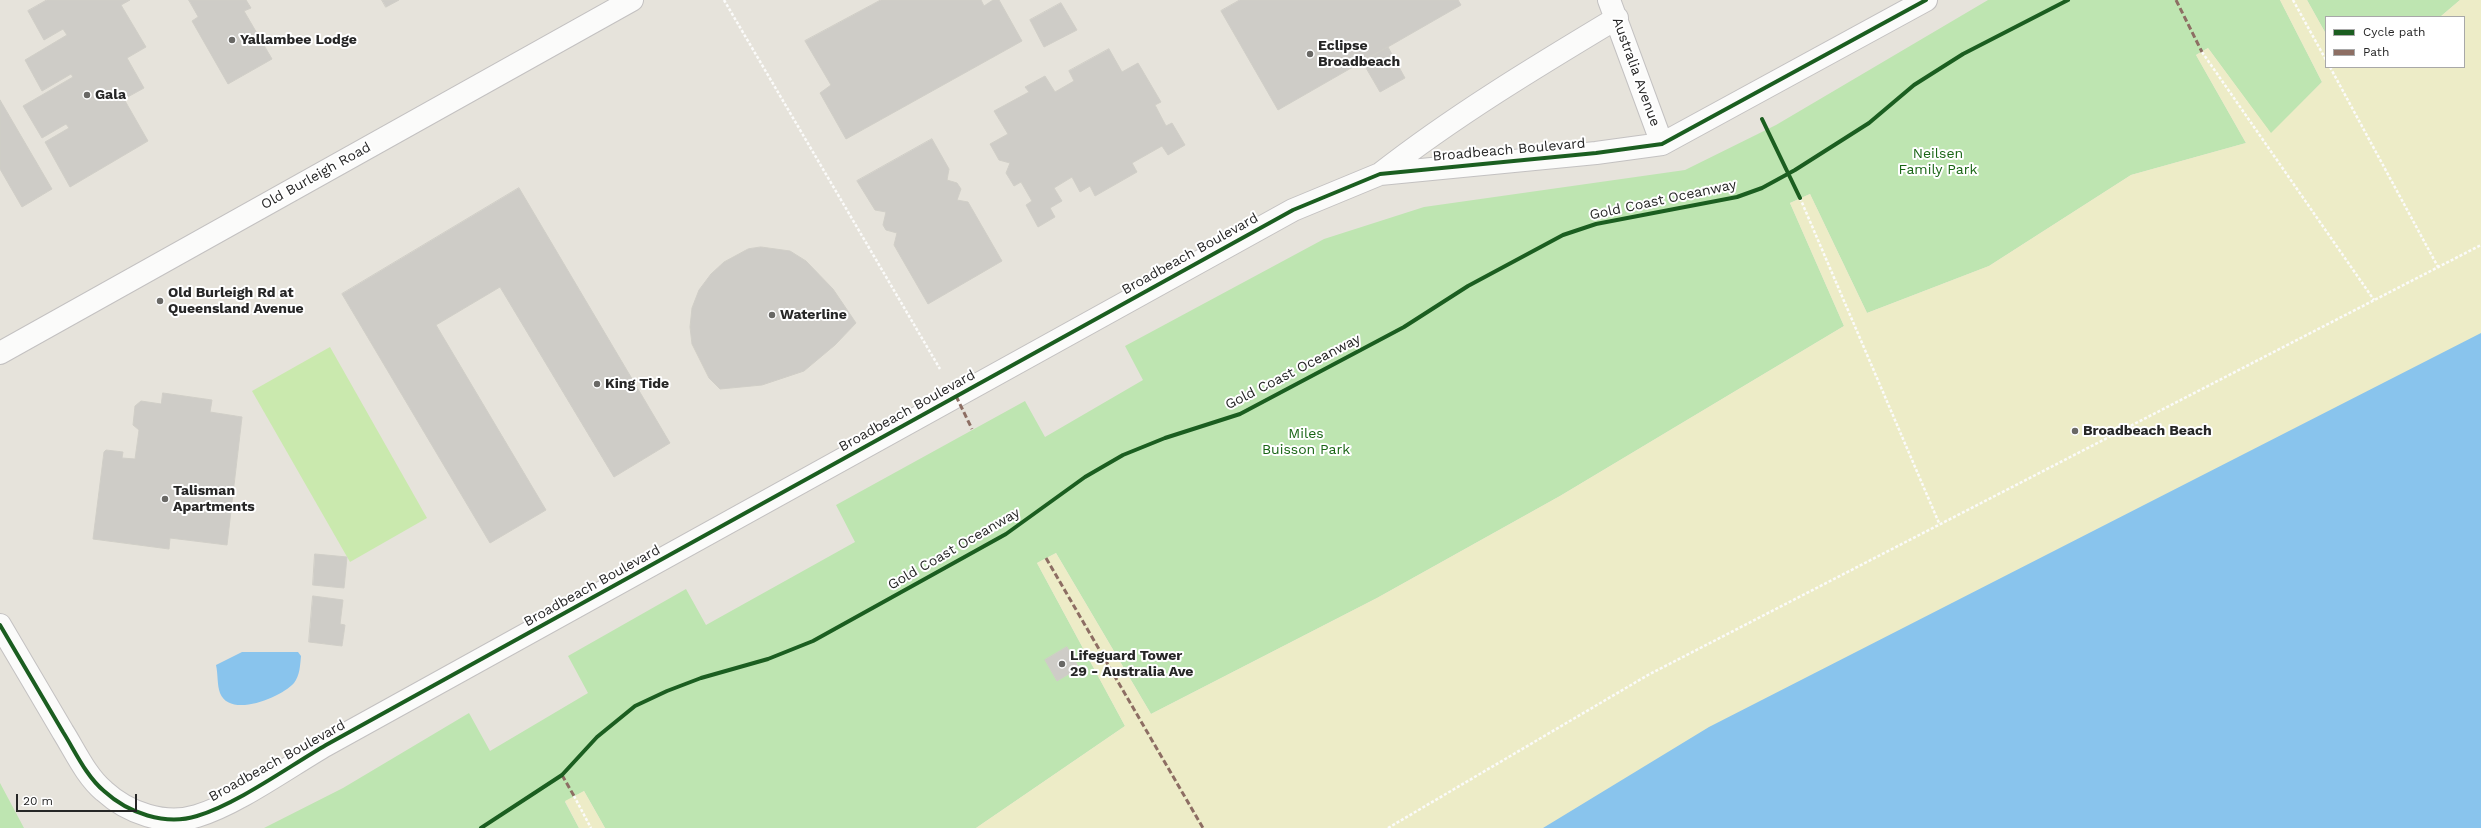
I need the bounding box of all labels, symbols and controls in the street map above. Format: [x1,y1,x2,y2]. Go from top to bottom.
street label: Australia Avenue [1608,15,1664,129]
legend [2325,16,2465,68]
text: Cycle path [2363,25,2425,39]
place label: Yallambee Lodge [240,32,357,48]
marker: Yallambee Lodge [227,35,237,45]
place label: Eclipse Broadbeach [1318,38,1400,70]
text: Path [2363,45,2389,59]
marker: Eclipse Broadbeach [1305,49,1315,59]
place label: Gala [95,87,126,103]
marker: Gala [82,90,92,100]
street label: Broadbeach Boulevard [1432,135,1586,165]
street label: Old Burleigh Road [258,139,374,213]
park label: Neilsen Family Park [1899,146,1977,178]
street label: Gold Coast Oceanway [1588,176,1738,224]
street label: Broadbeach Boulevard [1119,209,1261,299]
place label: Old Burleigh Rd at Queensland Avenue [168,285,304,318]
marker: Old Burleigh Rd at Queensland Avenue [155,296,165,306]
place label: Waterline [780,307,847,323]
marker: Waterline [767,310,777,320]
street label: Gold Coast Oceanway [1223,331,1363,413]
street label: Broadbeach Boulevard [836,366,978,456]
place label: King Tide [605,376,669,392]
marker: King Tide [592,379,602,389]
place label: Broadbeach Beach [2083,423,2212,439]
park label: Miles Buisson Park [1262,426,1350,458]
marker: Broadbeach Beach [2070,426,2080,436]
place label: Talisman Apartments [173,483,255,516]
marker: Talisman Apartments [160,494,170,504]
street label: Gold Coast Oceanway [885,504,1023,594]
street label: Broadbeach Boulevard [521,541,663,631]
place label: Lifeguard Tower 29 - Australia Ave [1070,648,1193,680]
marker: Lifeguard Tower 29 - Australia Ave [1057,659,1067,669]
street label: Broadbeach Boulevard [206,716,348,806]
scale bar [18,786,139,812]
text: 20 m [23,794,53,808]

